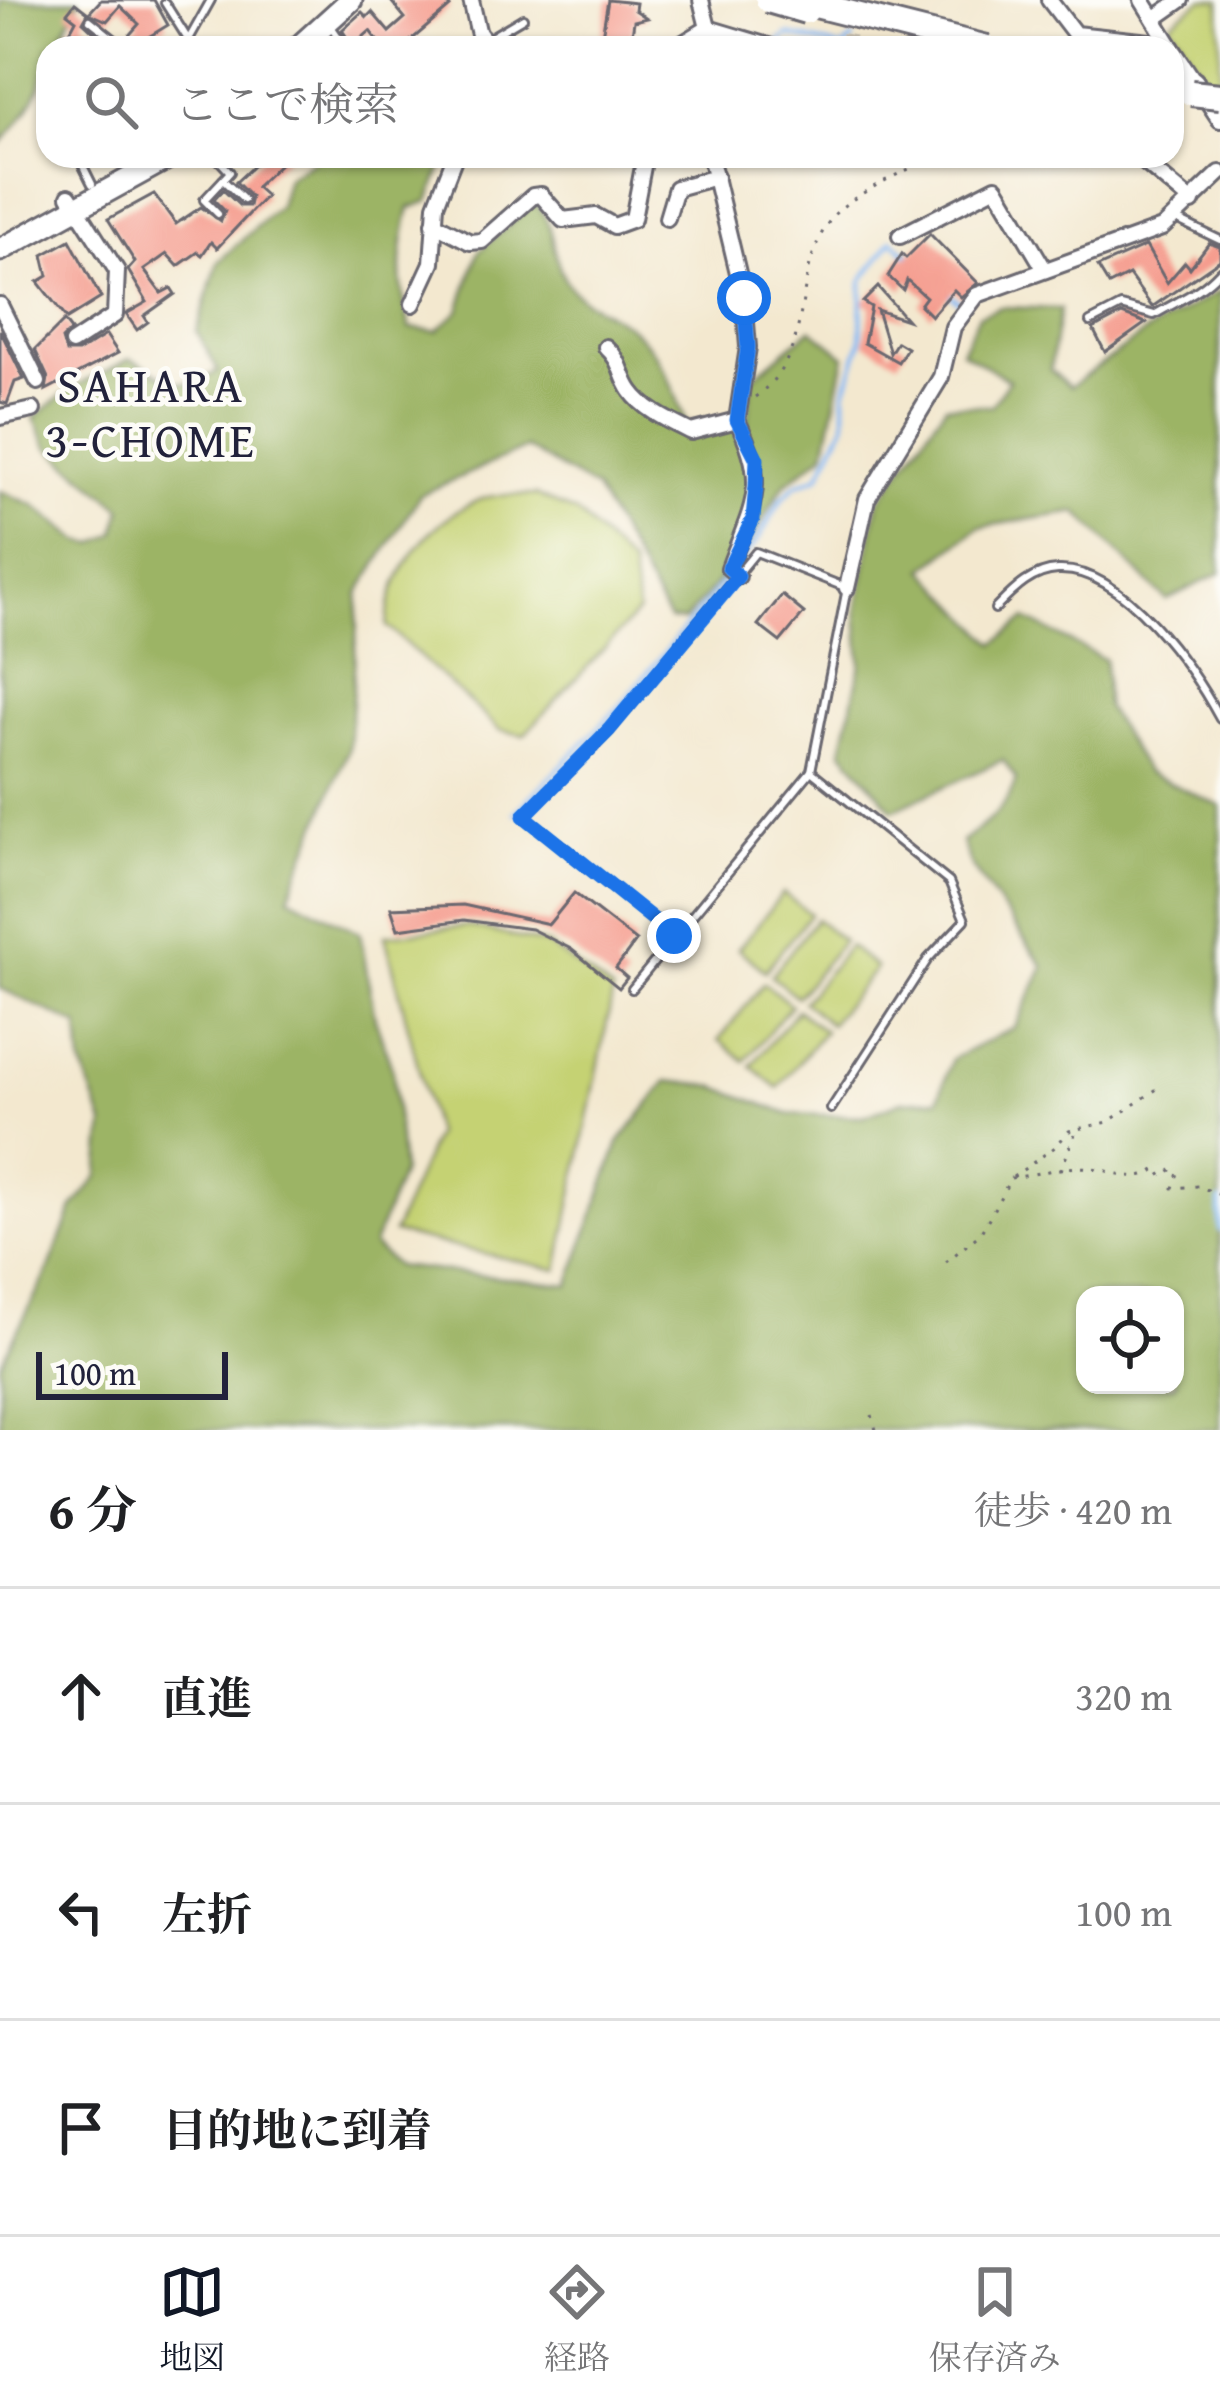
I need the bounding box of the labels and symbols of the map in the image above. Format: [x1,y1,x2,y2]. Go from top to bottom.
route start [717,271,771,325]
district label: SAHARA 3-CHOME [45,349,257,475]
route end [647,909,701,963]
scale bar [36,1346,228,1399]

